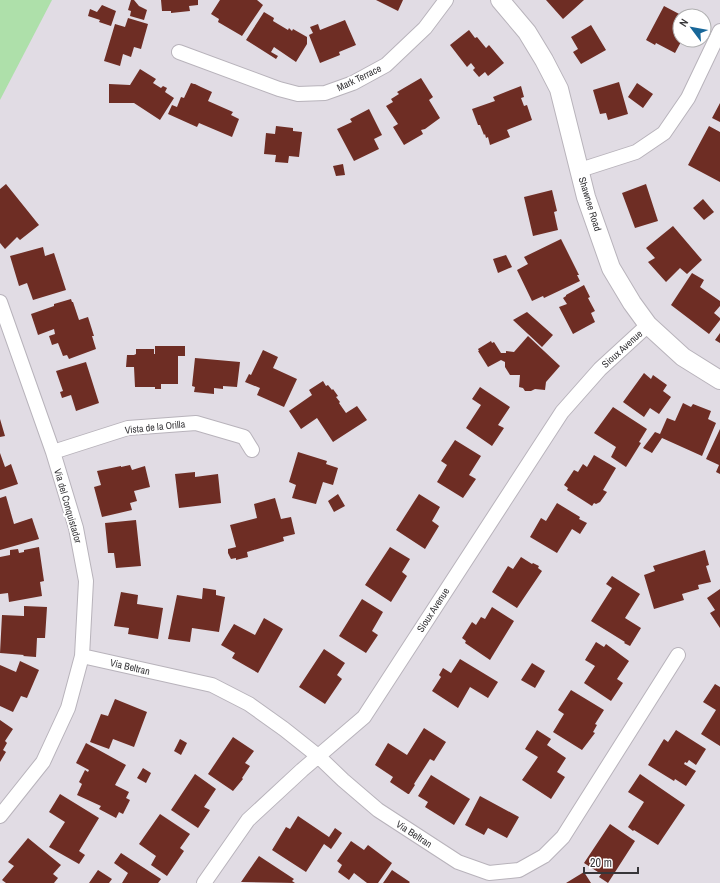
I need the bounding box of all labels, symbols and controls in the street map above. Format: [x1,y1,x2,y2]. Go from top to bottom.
north arrow [672,8,712,48]
text: N [676,16,691,29]
street label: Mark Terrace [335,62,384,94]
street label: Shawnee Road [576,175,604,233]
street label: Sioux Avenue [599,327,645,371]
street label: Vista de la Orilla [124,417,186,437]
street label: Via del Conquistador [51,467,85,545]
street label: Sioux Avenue [414,585,452,635]
street label: Via Beltran [109,656,151,678]
street label: Via Beltran [394,818,434,850]
scale bar [584,849,638,875]
text: 20 m [590,855,612,871]

